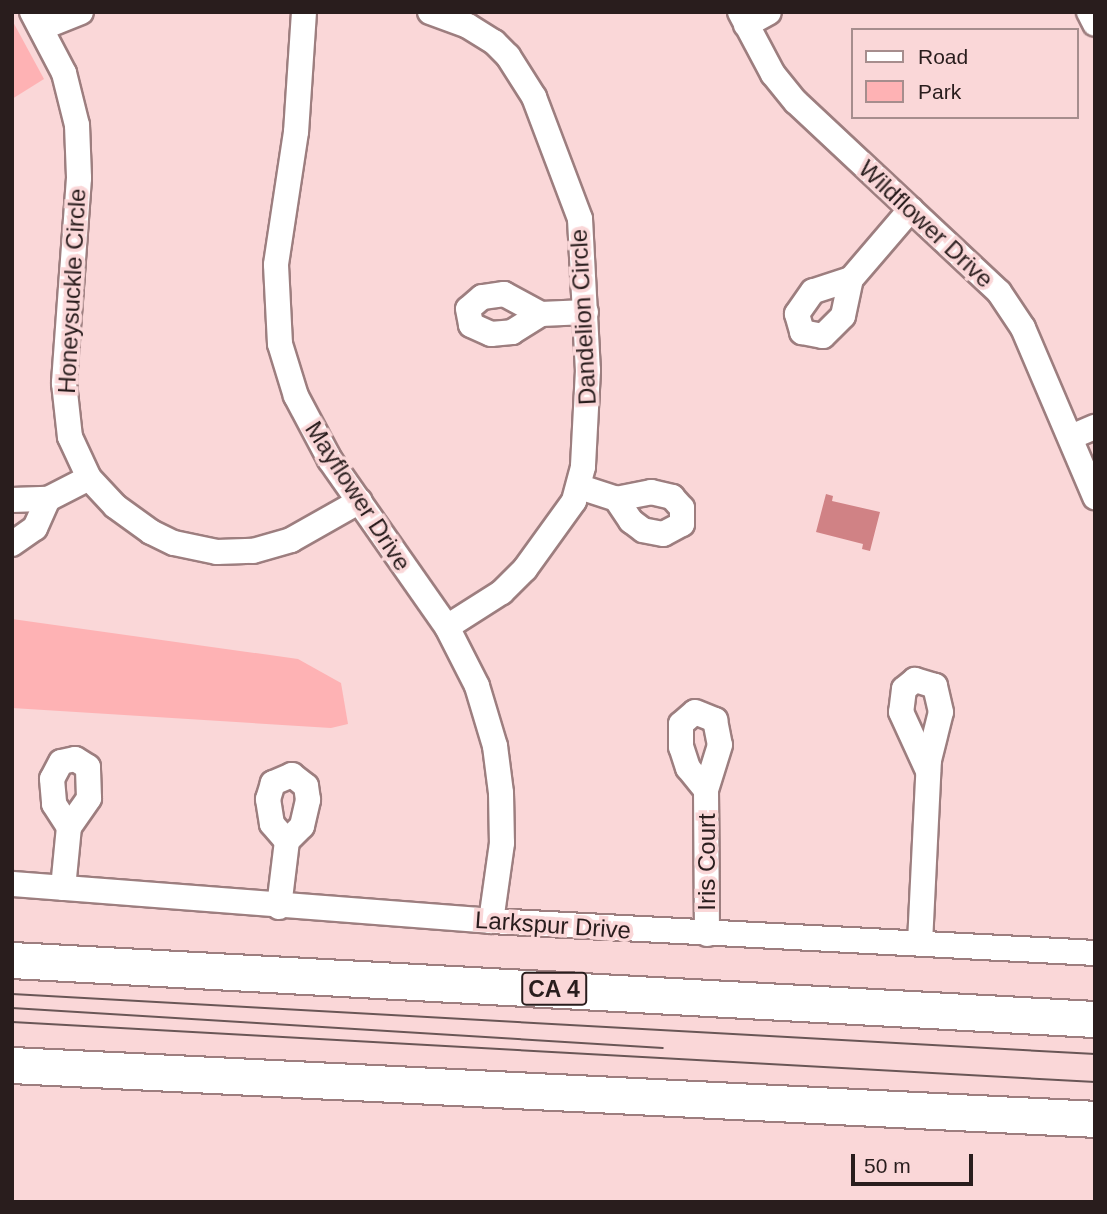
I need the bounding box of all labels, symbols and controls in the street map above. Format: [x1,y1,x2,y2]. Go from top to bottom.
legend [852,28,1079,119]
text: Road [918,45,968,68]
text: Park [918,80,961,103]
street label: Wildflower Drive [853,154,999,294]
street label: Honeysuckle Circle [52,188,92,394]
street label: Dandelion Circle [564,228,602,406]
street label: Mayflower Drive [299,416,417,576]
street label: Iris Court [693,813,721,911]
street label: Larkspur Drive [474,905,632,945]
road number: CA 4 [521,970,587,1008]
scale bar [855,1140,978,1184]
text: 50 m [864,1154,911,1177]

